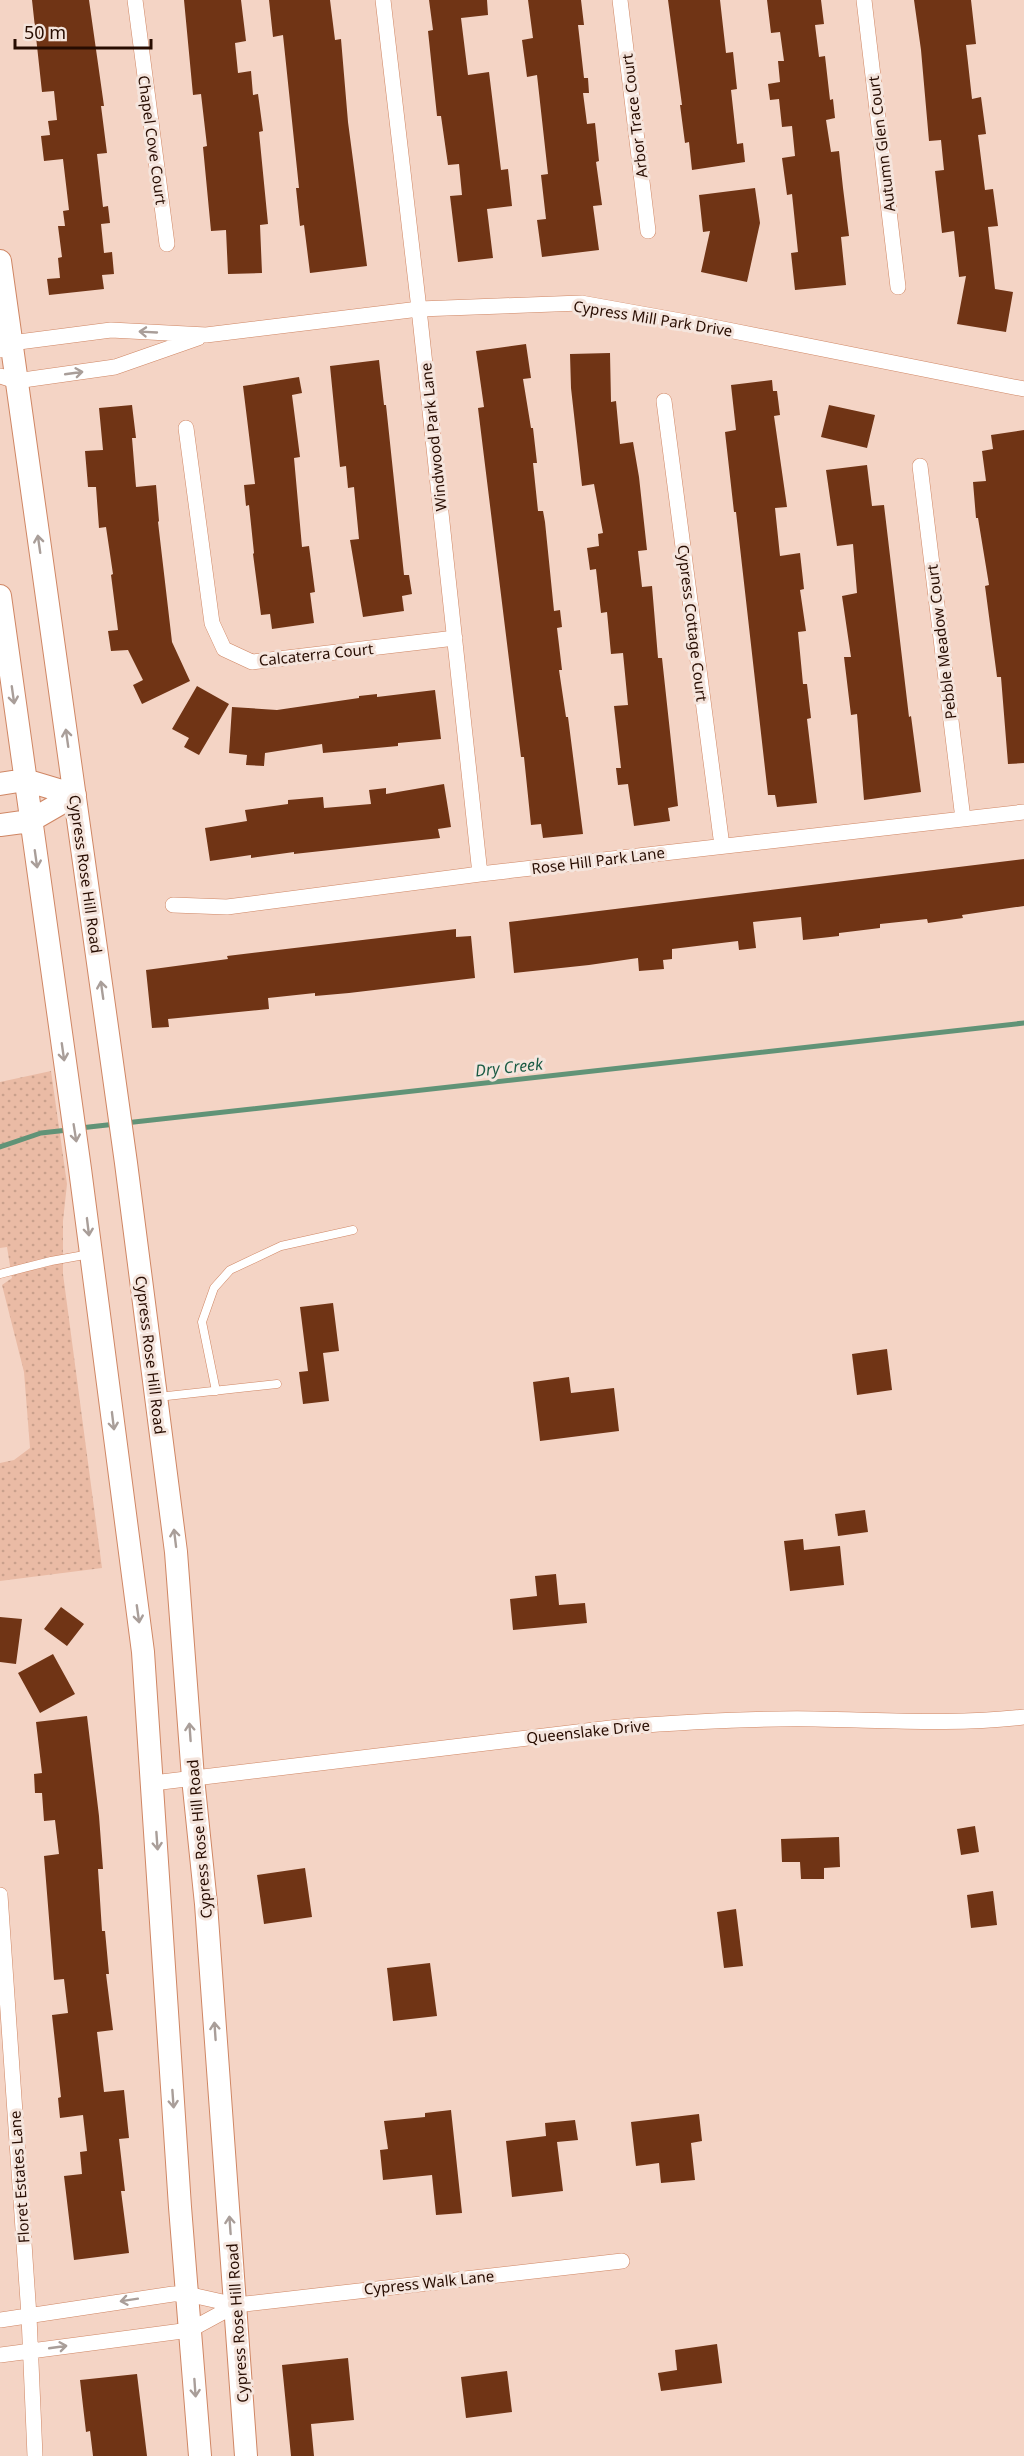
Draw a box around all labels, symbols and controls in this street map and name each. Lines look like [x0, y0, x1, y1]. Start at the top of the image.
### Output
scale bar [15, 12, 152, 50]
text: 50 m [24, 20, 66, 44]
street label: Arbor Trace Court [616, 52, 652, 179]
street label: Chapel Cove Court [134, 74, 172, 206]
street label: Autumn Glen Court [863, 74, 899, 213]
street label: Cypress Mill Park Drive [572, 296, 734, 340]
one-way arrow [138, 326, 158, 337]
street label: Windwood Park Lane [415, 362, 451, 512]
one-way arrow [64, 367, 83, 378]
one-way arrow [34, 535, 45, 555]
street label: Cypress Cottage Court [673, 543, 713, 703]
street label: Pebble Meadow Court [922, 563, 960, 721]
street label: Calcaterra Court [258, 638, 375, 670]
one-way arrow [8, 685, 19, 705]
one-way arrow [62, 728, 73, 748]
street label: Cypress Rose Hill Road [65, 794, 107, 954]
street label: Rose Hill Park Lane [530, 842, 666, 878]
one-way arrow [30, 849, 41, 868]
one-way arrow [97, 980, 108, 1000]
one-way arrow [58, 1042, 69, 1062]
water label: Dry Creek [474, 1052, 545, 1081]
one-way arrow [69, 1122, 80, 1142]
one-way arrow [82, 1217, 93, 1237]
street label: Cypress Rose Hill Road [131, 1275, 171, 1435]
one-way arrow [107, 1410, 118, 1430]
one-way arrow [169, 1528, 180, 1548]
one-way arrow [133, 1604, 144, 1624]
street label: Queenslake Drive [525, 1715, 651, 1747]
one-way arrow [184, 1723, 195, 1742]
street label: Cypress Rose Hill Road [182, 1759, 216, 1919]
one-way arrow [152, 1831, 163, 1851]
one-way arrow [210, 2021, 221, 2041]
one-way arrow [168, 2088, 179, 2108]
street label: Floret Estates Lane [4, 2110, 34, 2244]
one-way arrow [224, 2216, 235, 2236]
street label: Cypress Rose Hill Road [221, 2243, 253, 2403]
street label: Cypress Walk Lane [363, 2265, 495, 2299]
one-way arrow [120, 2295, 139, 2306]
one-way arrow [48, 2342, 67, 2353]
one-way arrow [190, 2378, 201, 2397]

